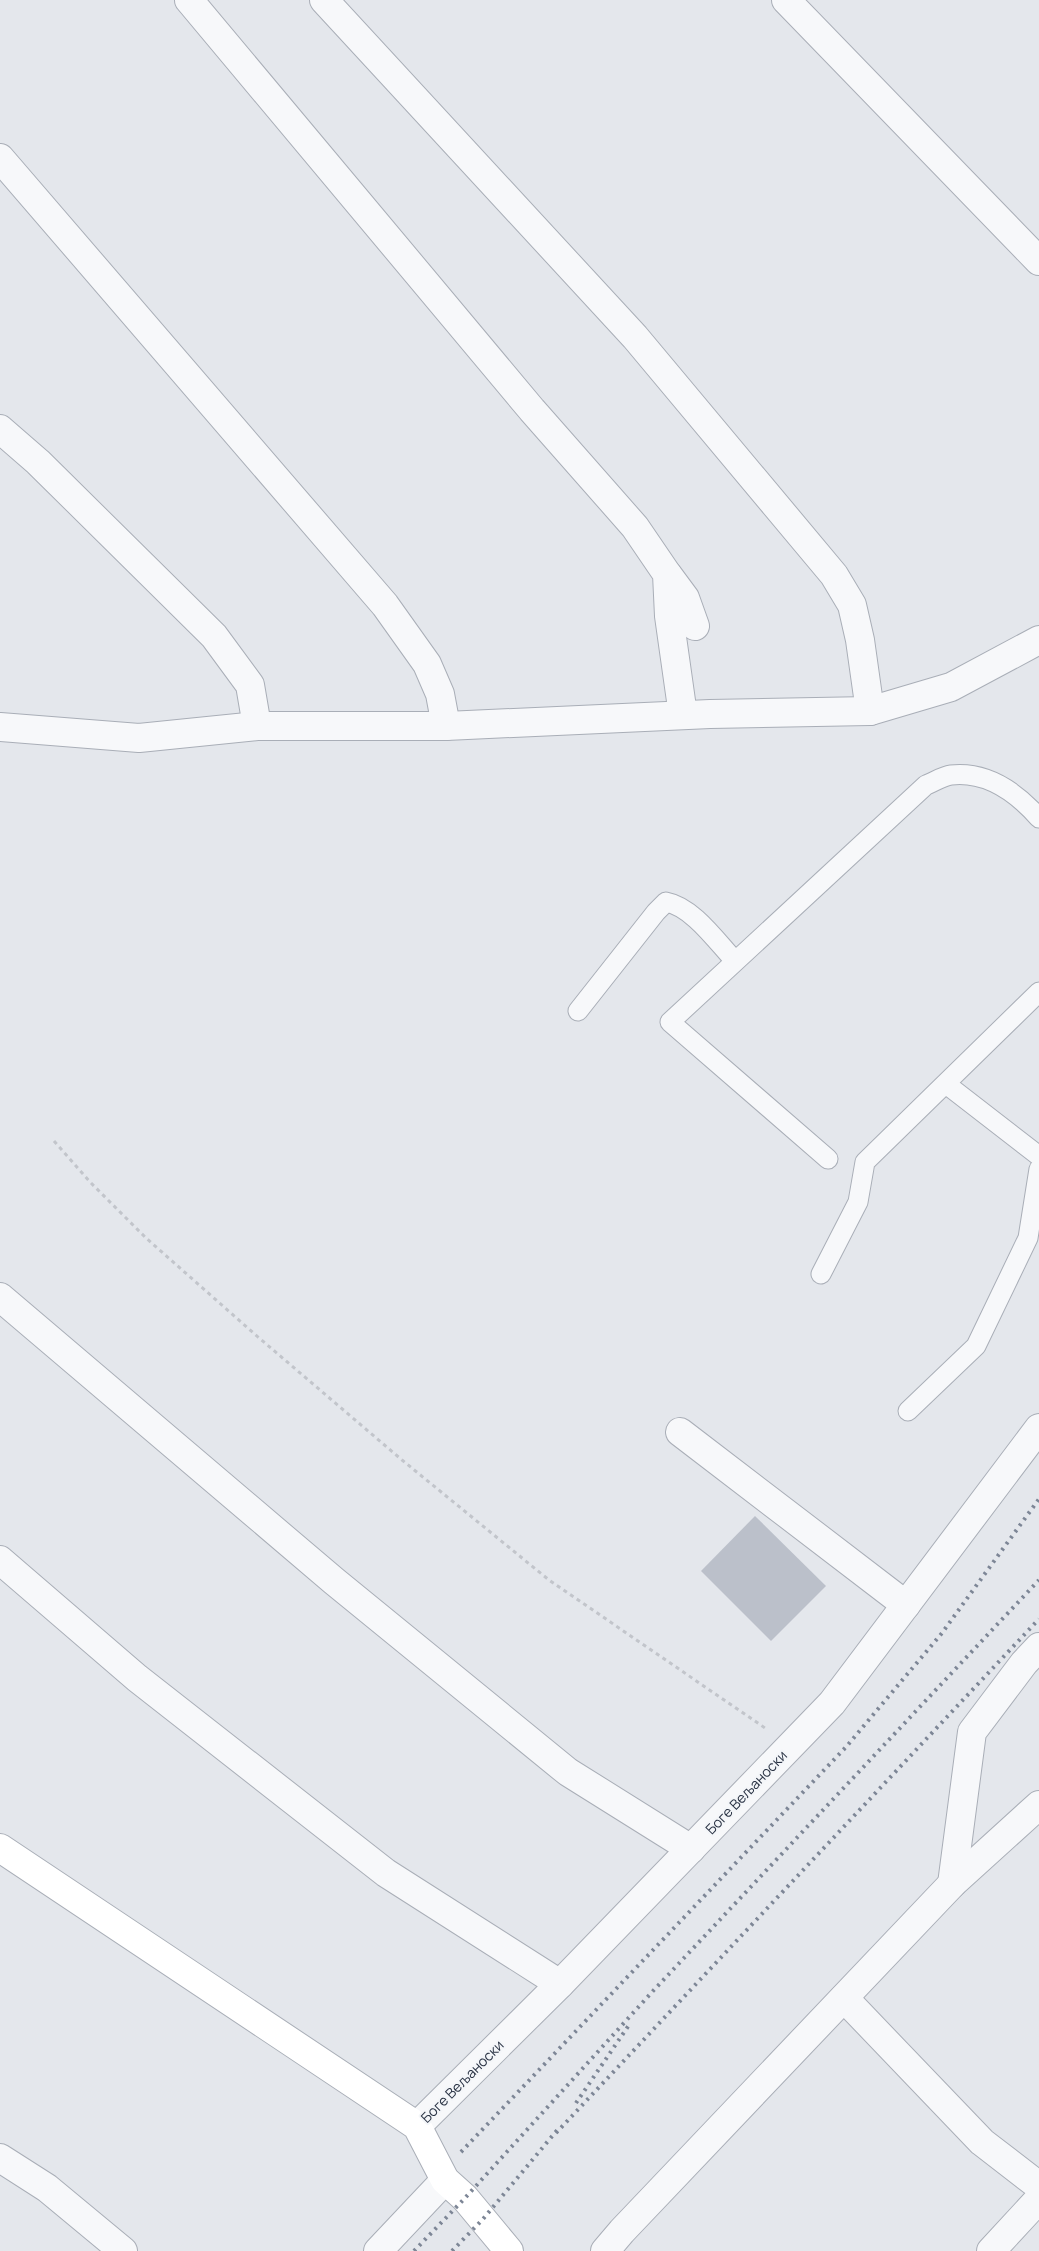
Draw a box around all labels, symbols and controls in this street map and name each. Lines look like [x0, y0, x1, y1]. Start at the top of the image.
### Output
street label: Боге Вељаноски [701, 1746, 791, 1838]
street label: Боге Вељаноски [416, 2035, 508, 2127]

